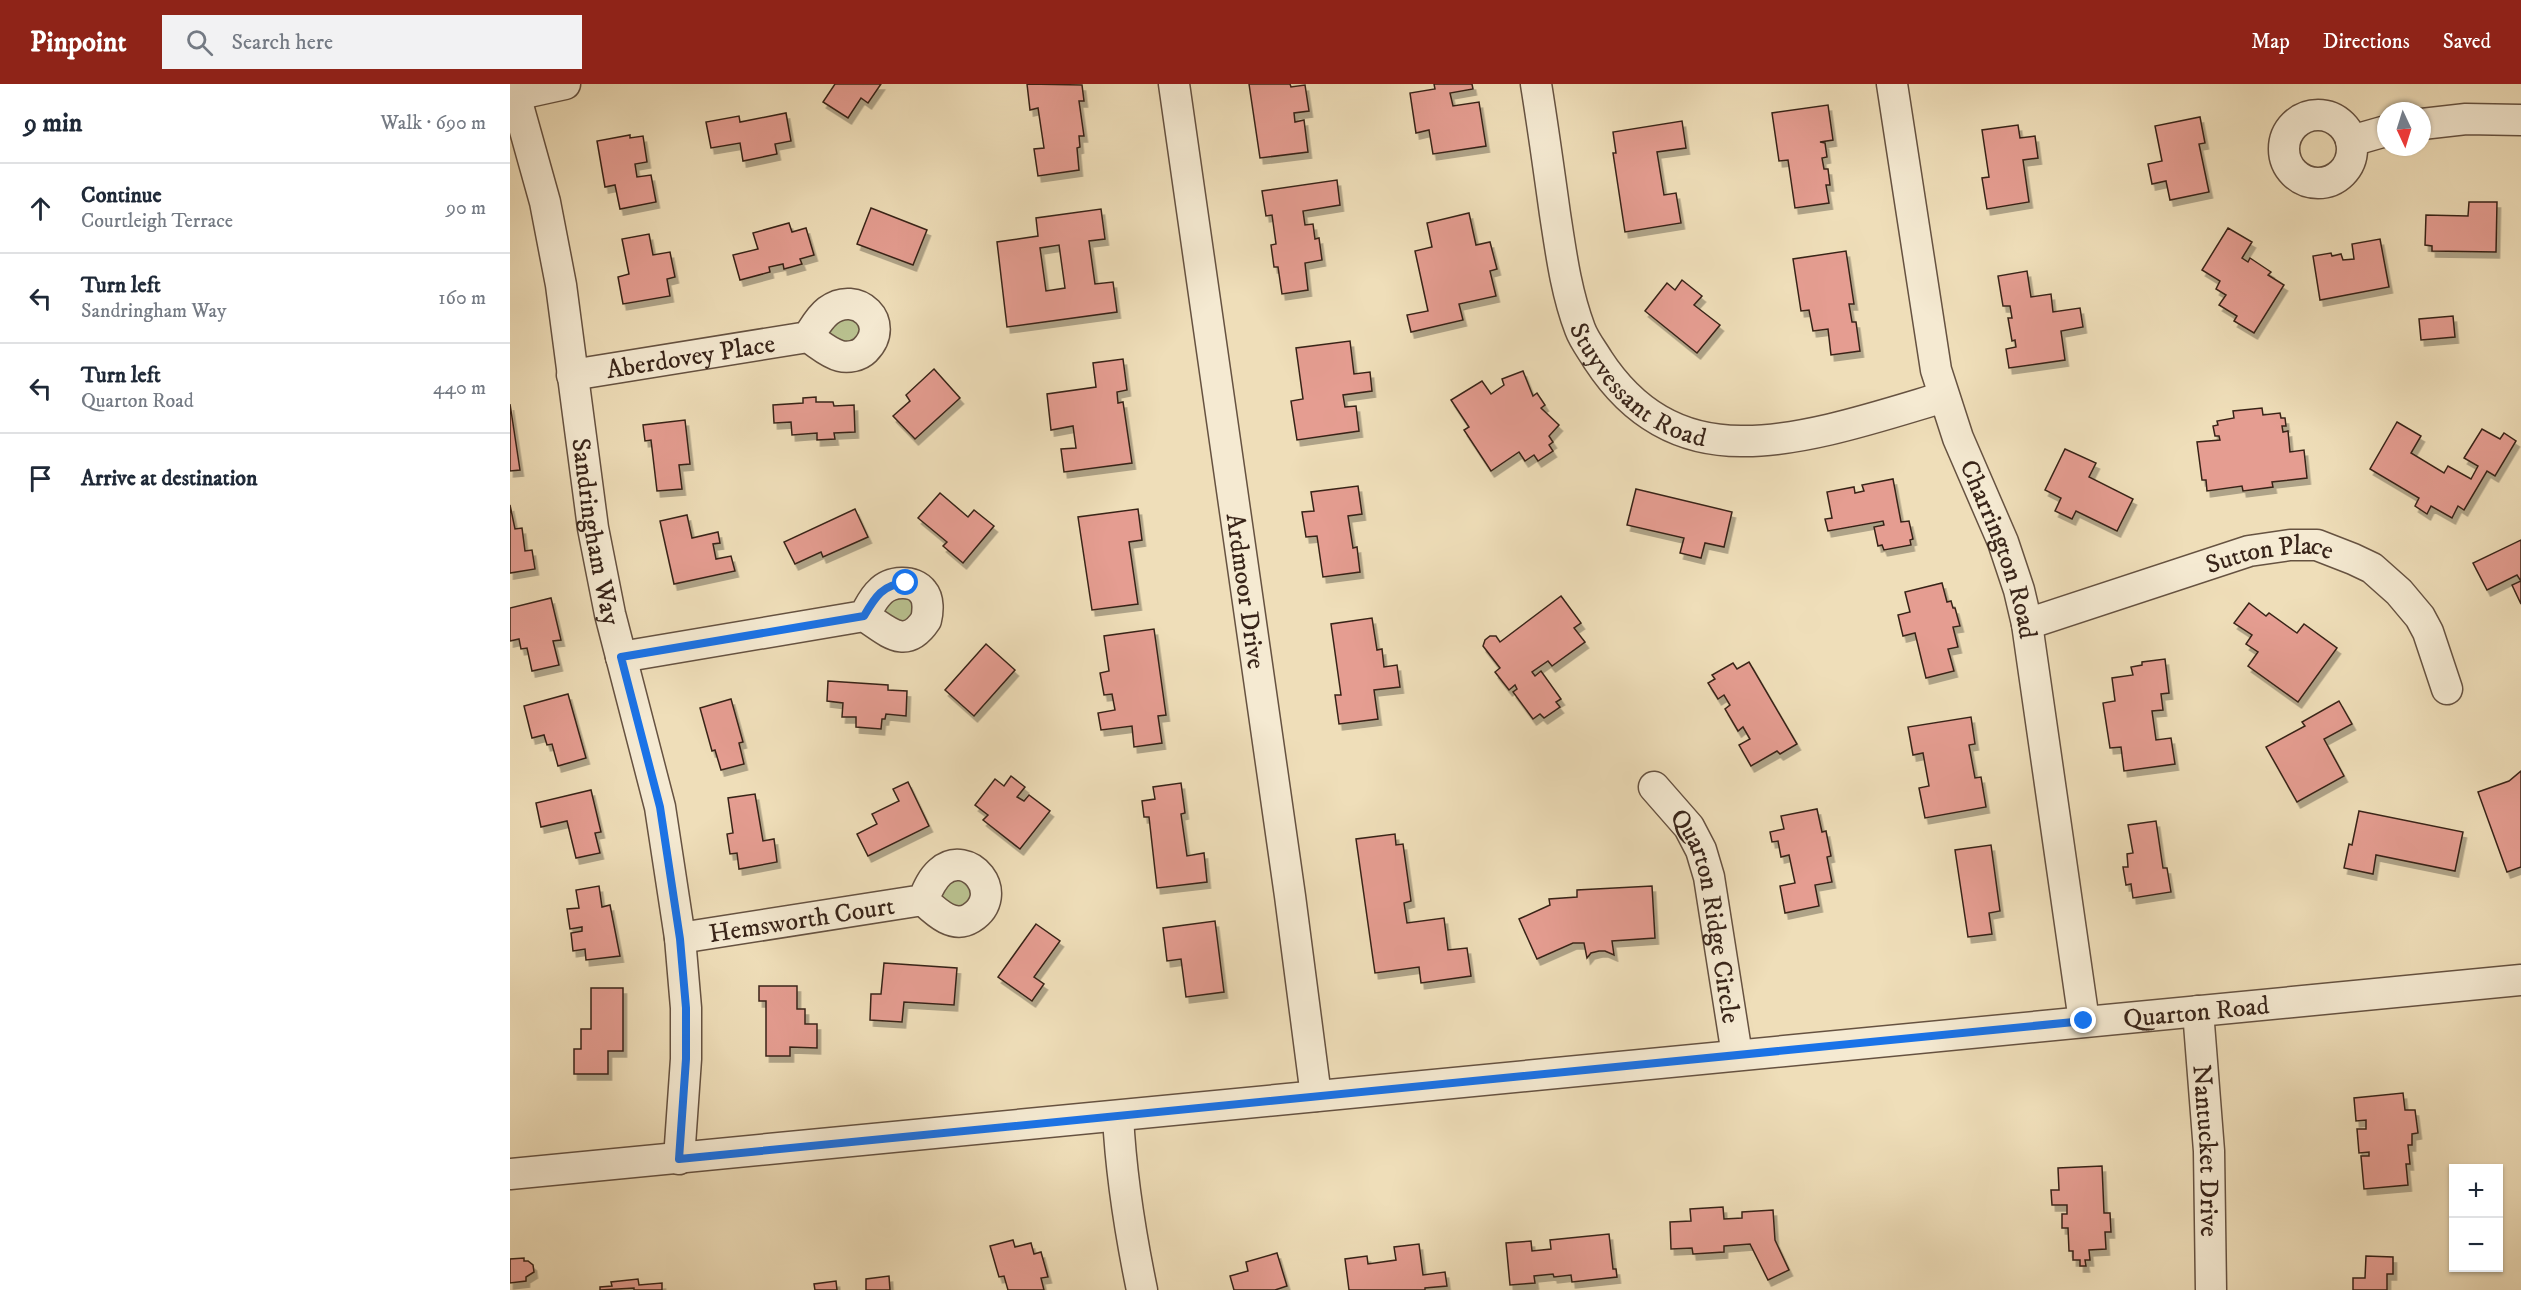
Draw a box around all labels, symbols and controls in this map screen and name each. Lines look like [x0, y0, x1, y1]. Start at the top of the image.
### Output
search box [162, 15, 582, 69]
text: Pinpoint [30, 25, 126, 60]
icon: search [183, 26, 216, 59]
text: Search here [231, 29, 333, 56]
text: Map [2251, 29, 2290, 55]
text: Directions [2323, 29, 2410, 55]
text: Saved [2443, 29, 2491, 55]
north arrow [2377, 102, 2431, 156]
text: 9 min [24, 107, 82, 140]
text: Walk · 690 m [381, 111, 486, 136]
text: Continue [81, 182, 162, 209]
icon: ahead [24, 192, 57, 225]
text: 90 m [446, 196, 486, 221]
text: Courtleigh Terrace [81, 209, 233, 234]
text: Turn left [81, 272, 161, 299]
icon: left [24, 282, 57, 315]
text: 160 m [438, 286, 486, 311]
text: Sandringham Way [81, 299, 226, 324]
street label: Stuyvessant Road [1561, 318, 1710, 455]
street label: Aberdovey Place [604, 328, 778, 387]
text: Turn left [81, 362, 161, 389]
icon: left [24, 372, 57, 405]
text: 440 m [433, 376, 486, 401]
text: Quarton Road [81, 389, 194, 414]
street label: Sandringham Way [563, 436, 627, 630]
street label: Charrington Road [1951, 455, 2044, 641]
icon: arrive [24, 462, 57, 495]
text: Arrive at destination [81, 465, 258, 492]
street label: Ardmoor Drive [1217, 511, 1272, 671]
street label: Sutton Place [2202, 529, 2338, 582]
route start [892, 569, 918, 595]
street label: Quarton Ridge Circle [1662, 802, 1747, 1026]
street label: Hemsworth Court [707, 890, 897, 951]
street label: Quarton Road [2122, 989, 2271, 1036]
route end [2070, 1007, 2096, 1033]
street label: Nantucket Drive [2184, 1063, 2225, 1237]
map controls [2449, 1164, 2503, 1272]
button: + [2449, 1164, 2503, 1218]
button: − [2449, 1218, 2503, 1272]

